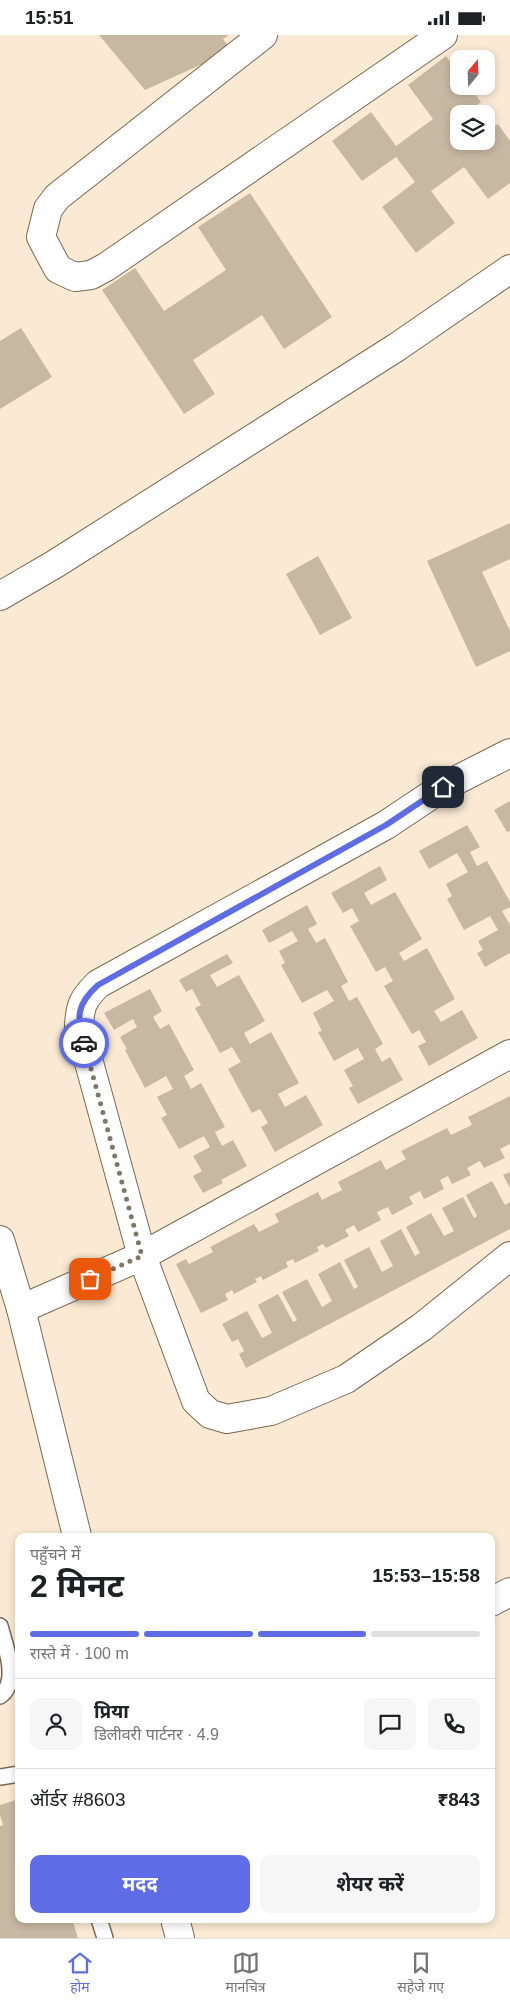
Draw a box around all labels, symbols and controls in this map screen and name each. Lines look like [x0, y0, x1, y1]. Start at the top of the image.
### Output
text: 15:51 [25, 7, 74, 28]
north arrow [450, 50, 495, 95]
map controls [450, 50, 495, 150]
button: layers [450, 105, 495, 150]
pin [422, 766, 464, 808]
icon: home [429, 773, 457, 801]
courier [59, 1018, 109, 1068]
icon: car [70, 1029, 98, 1057]
pin [69, 1258, 111, 1300]
icon: bag [76, 1265, 104, 1293]
text: पहुँचने में [30, 1546, 81, 1563]
text: 15:53–15:58 [372, 1565, 480, 1586]
text: 2 मिनट [30, 1568, 124, 1604]
text: रास्ते में · 100 m [30, 1645, 129, 1662]
button: person [30, 1698, 82, 1750]
button: chat [364, 1698, 416, 1750]
button: phone [428, 1698, 480, 1750]
text: प्रिया [94, 1701, 129, 1722]
text: डिलीवरी पार्टनर · 4.9 [94, 1726, 219, 1743]
text: ऑर्डर #8603 [30, 1789, 126, 1810]
text: ₹843 [437, 1789, 480, 1810]
button: मदद [30, 1855, 250, 1913]
button: शेयर करें [260, 1855, 480, 1913]
tab: होम [66, 1949, 94, 1998]
tab: मानचित्र [226, 1949, 266, 1998]
tab: सहेजे गए [397, 1949, 444, 1998]

